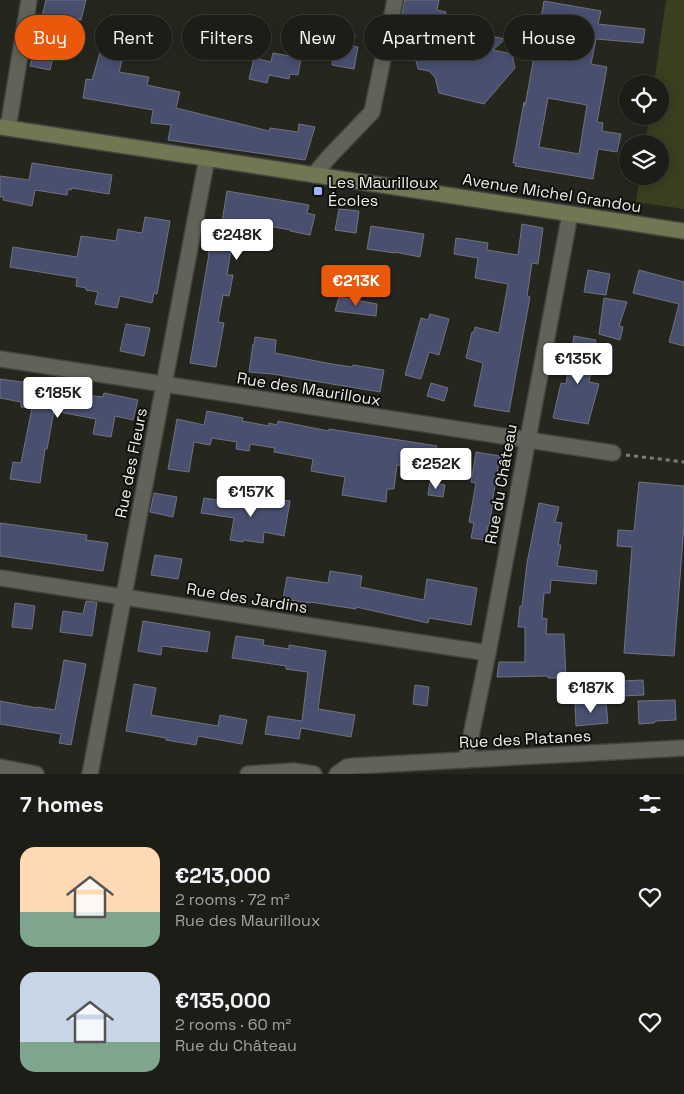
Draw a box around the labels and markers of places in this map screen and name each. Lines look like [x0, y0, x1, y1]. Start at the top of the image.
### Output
place label: Les Maurilloux Écoles [328, 172, 438, 211]
marker: Les Maurilloux Écoles [312, 185, 324, 197]
pin: €248K [202, 218, 272, 261]
pin: €213K [321, 264, 391, 307]
pin: €135K [543, 342, 613, 385]
pin: €185K [23, 376, 93, 419]
pin: €252K [401, 448, 471, 490]
pin: €157K [216, 476, 286, 518]
pin: €187K [556, 672, 626, 714]

